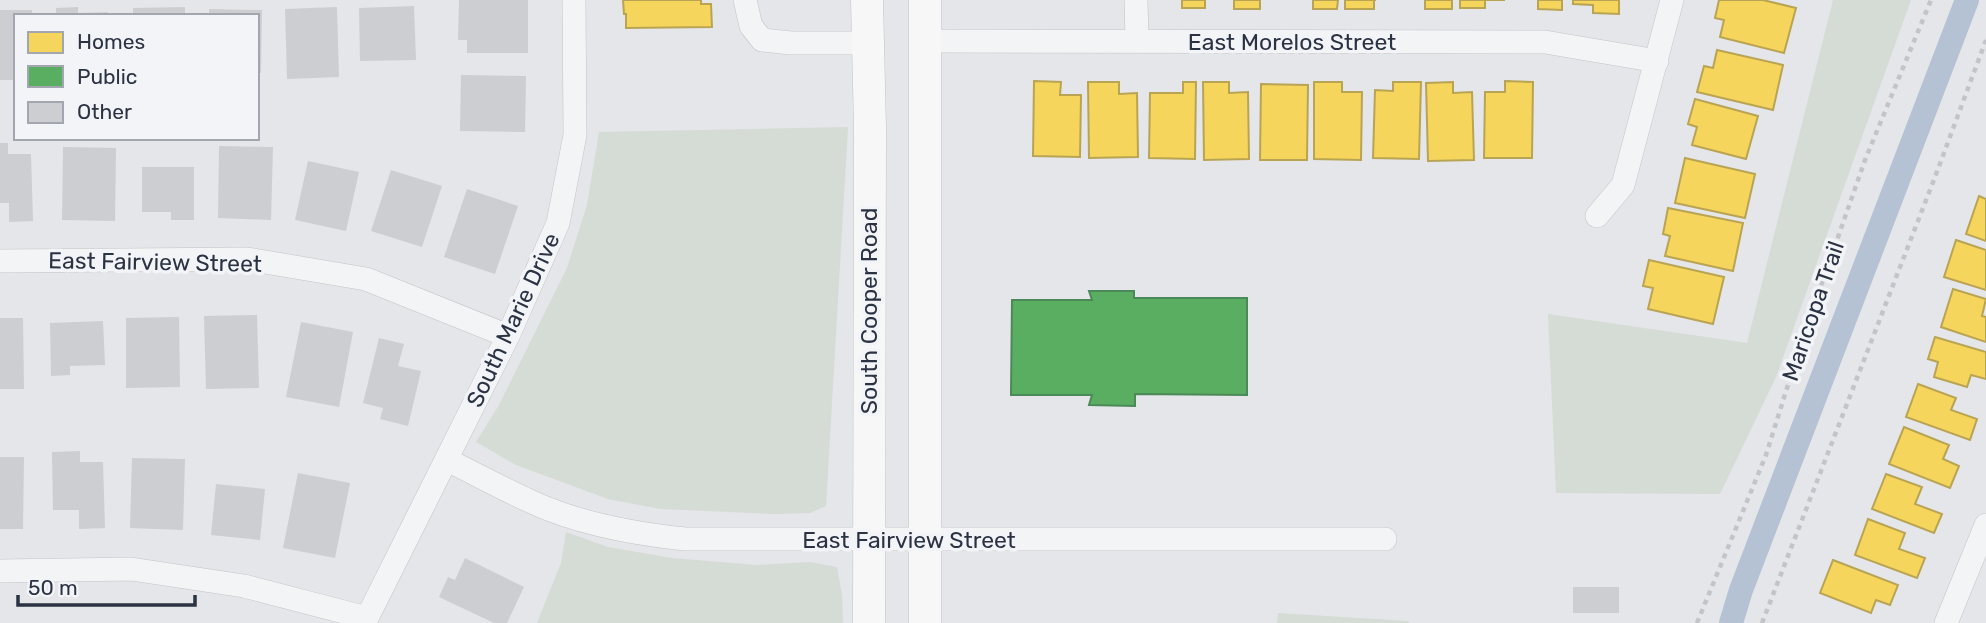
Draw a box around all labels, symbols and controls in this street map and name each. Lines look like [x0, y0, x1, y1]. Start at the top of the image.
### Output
legend [14, 14, 259, 140]
street label: East Morelos Street [1188, 28, 1396, 56]
text: Homes [77, 29, 145, 54]
text: Public [77, 64, 137, 89]
text: Other [77, 99, 132, 124]
street label: South Cooper Road [855, 208, 883, 414]
street label: South Marie Drive [460, 228, 566, 412]
street label: Maricopa Trail [1776, 237, 1850, 385]
street label: East Fairview Street [48, 246, 262, 278]
street label: East Fairview Street [802, 526, 1016, 554]
scale bar [18, 564, 194, 608]
text: 50 m [28, 575, 78, 600]

